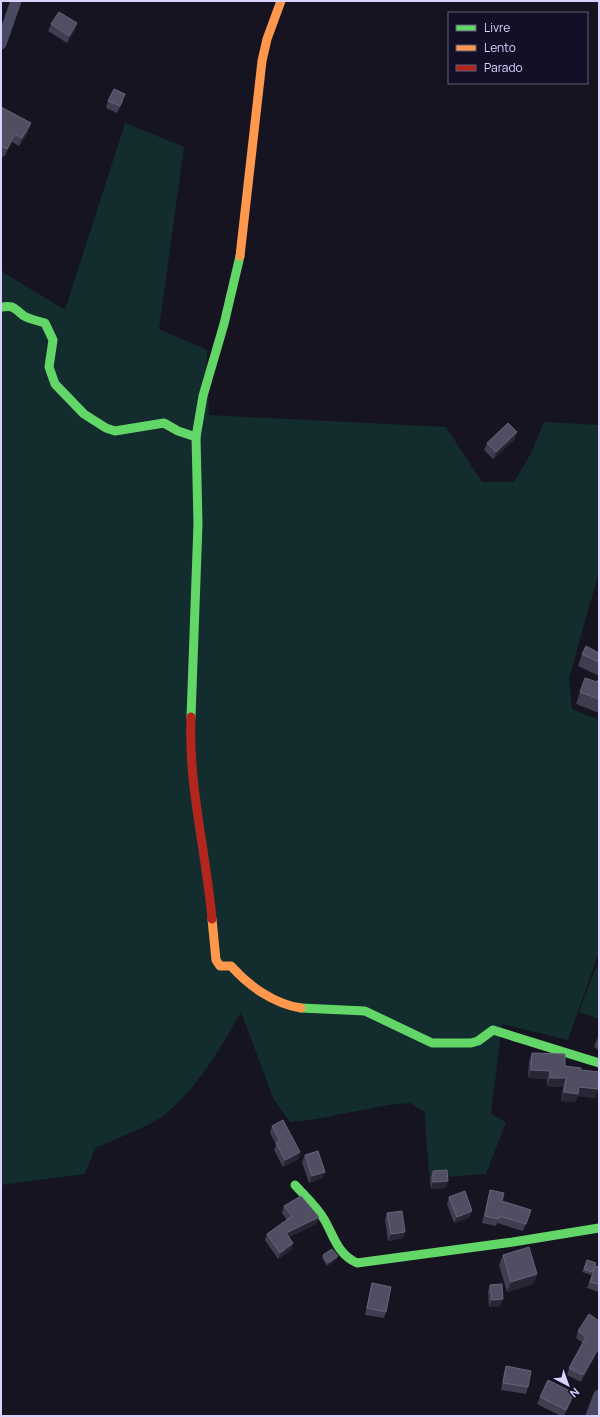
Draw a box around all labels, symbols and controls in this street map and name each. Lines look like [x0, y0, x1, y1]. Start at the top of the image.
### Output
legend [448, 12, 588, 84]
text: Livre [484, 19, 510, 36]
text: Lento [484, 39, 516, 56]
text: Parado [484, 59, 523, 76]
north arrow [548, 1365, 588, 1405]
text: N [567, 1385, 583, 1401]

